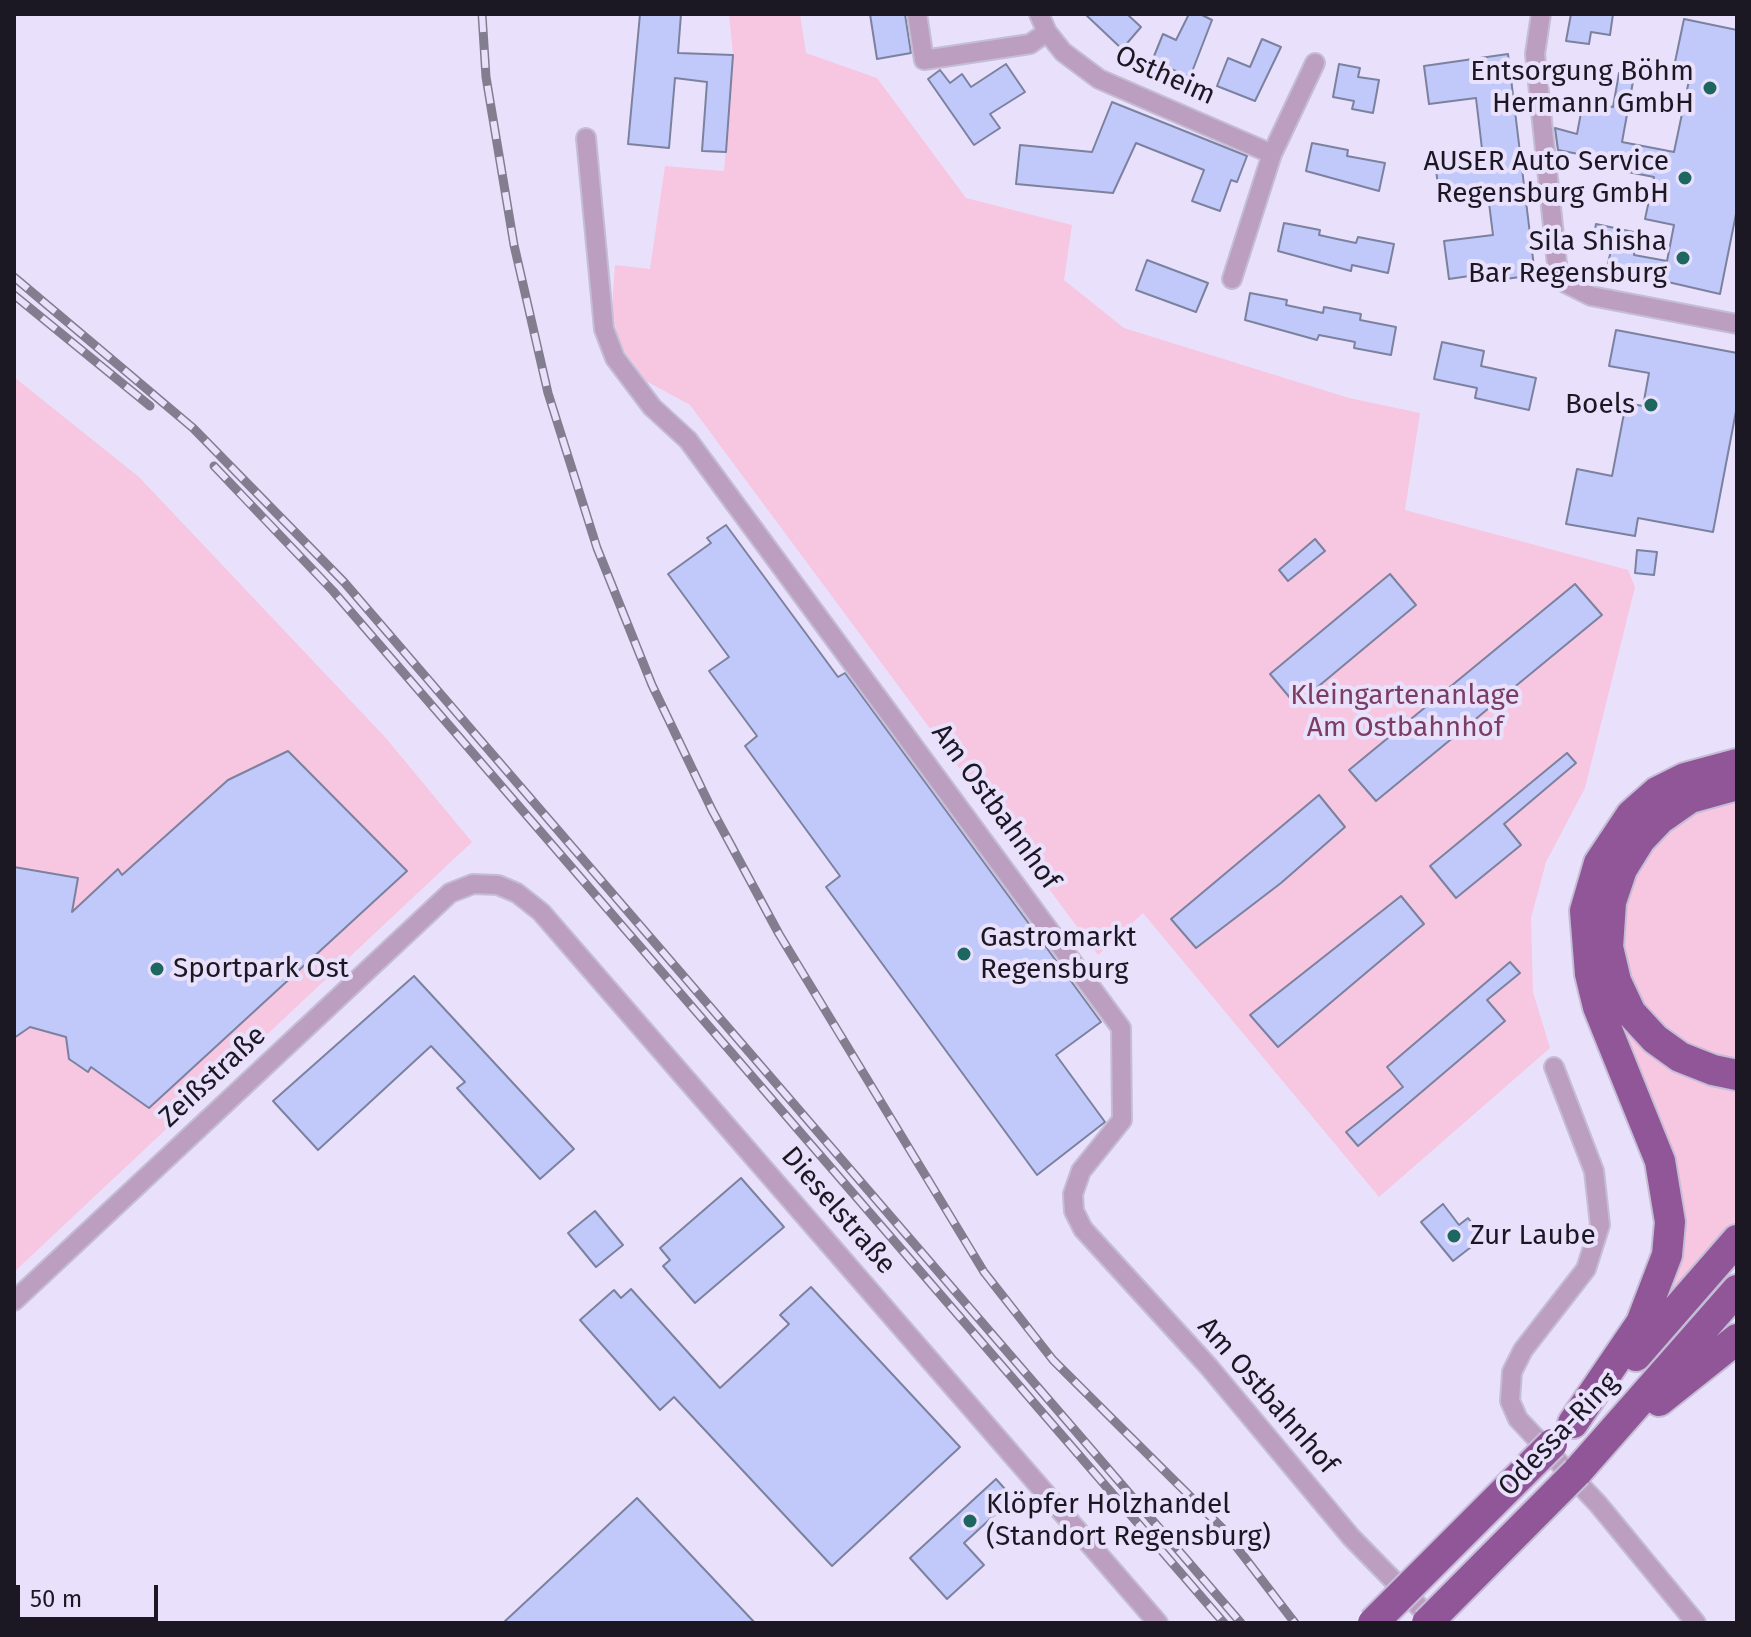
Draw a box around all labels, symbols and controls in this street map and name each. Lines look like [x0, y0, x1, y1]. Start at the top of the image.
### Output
street label: Ostheim [1110, 39, 1220, 113]
place label: Entsorgung Böhm Hermann GmbH [1470, 55, 1694, 121]
marker: Entsorgung Böhm Hermann GmbH [1701, 79, 1719, 97]
place label: AUSER Auto Service Regensburg GmbH [1423, 145, 1669, 211]
marker: AUSER Auto Service Regensburg GmbH [1676, 169, 1694, 187]
place label: Sila Shisha Bar Regensburg [1468, 225, 1667, 291]
marker: Sila Shisha Bar Regensburg [1674, 249, 1692, 267]
place label: Boels [1565, 388, 1635, 422]
marker: Boels [1642, 396, 1660, 414]
park label: Kleingartenanlage Am Ostbahnhof [1290, 679, 1520, 745]
street label: Am Ostbahnhof [924, 718, 1066, 896]
place label: Gastromarkt Regensburg [980, 921, 1137, 987]
marker: Gastromarkt Regensburg [955, 945, 973, 963]
place label: Sportpark Ost [173, 952, 349, 986]
marker: Sportpark Ost [148, 960, 166, 978]
street label: Zeißstraße [153, 1019, 273, 1135]
street label: Dieselstraße [774, 1140, 902, 1282]
place label: Zur Laube [1470, 1219, 1596, 1253]
marker: Zur Laube [1445, 1227, 1463, 1245]
street label: Am Ostbahnhof [1190, 1311, 1344, 1481]
street label: Odessa-Ring [1492, 1366, 1626, 1504]
place label: Klöpfer Holzhandel (Standort Regensburg) [986, 1488, 1271, 1554]
marker: Klöpfer Holzhandel (Standort Regensburg) [961, 1512, 979, 1530]
scale bar [20, 1569, 162, 1619]
text: 50 m [30, 1585, 82, 1613]

